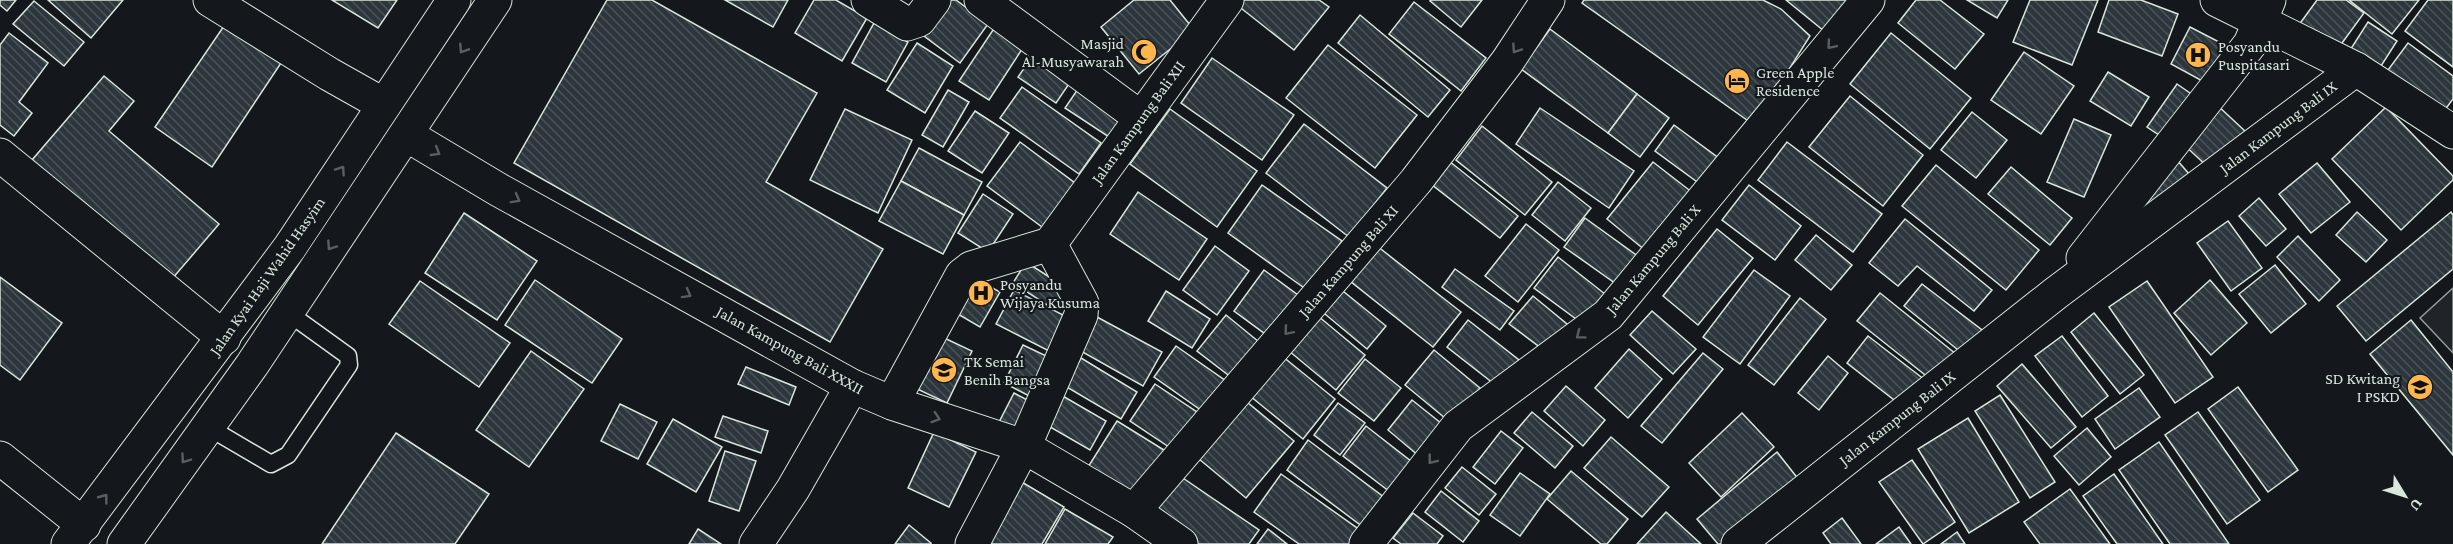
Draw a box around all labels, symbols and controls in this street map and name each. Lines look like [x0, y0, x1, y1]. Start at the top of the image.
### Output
place label: Masjid Al-Musyawarah [1022, 35, 1125, 71]
mosque icon: Masjid Al-Musyawarah [1129, 37, 1159, 67]
one-way arrow [1827, 38, 1838, 49]
place label: Posyandu Puspitasari [2218, 38, 2290, 74]
hospital icon: Posyandu Puspitasari [2183, 40, 2213, 70]
one-way arrow [1512, 42, 1523, 53]
one-way arrow [458, 43, 470, 53]
street label: Jalan Kampung Bali XII [1087, 57, 1189, 189]
place label: Green Apple Residence [1756, 64, 1834, 99]
hotel icon: Green Apple Residence [1722, 66, 1752, 96]
street label: Jalan Kampung Bali IX [2214, 77, 2341, 179]
one-way arrow [430, 145, 440, 157]
one-way arrow [334, 165, 345, 176]
one-way arrow [510, 192, 520, 203]
street label: Jalan Kyai Haji Wahid Hasyim [205, 194, 329, 360]
street label: Jalan Kampung Bali X [1601, 200, 1705, 319]
street label: Jalan Kampung Bali XI [1294, 202, 1402, 322]
one-way arrow [327, 240, 338, 251]
place label: Posyandu Wijaya Kusuma [1000, 276, 1101, 312]
hospital icon: Posyandu Wijaya Kusuma [966, 278, 996, 308]
one-way arrow [681, 287, 691, 298]
street label: Jalan Kampung Bali XXXII [711, 302, 867, 398]
one-way arrow [1284, 324, 1295, 335]
one-way arrow [1576, 328, 1587, 339]
place label: TK Semai Benih Bangsa [964, 353, 1051, 389]
school or university icon: TK Semai Benih Bangsa [929, 355, 959, 385]
street label: Jalan Kampung Bali IX [1834, 367, 1960, 471]
place label: SD Kwitang I PSKD [2325, 370, 2400, 405]
school or university icon: SD Kwitang I PSKD [2405, 372, 2435, 402]
one-way arrow [930, 411, 941, 423]
one-way arrow [181, 452, 192, 463]
one-way arrow [1428, 453, 1439, 464]
north arrow [2375, 466, 2435, 526]
one-way arrow [97, 493, 108, 504]
text: U [2406, 495, 2426, 515]

